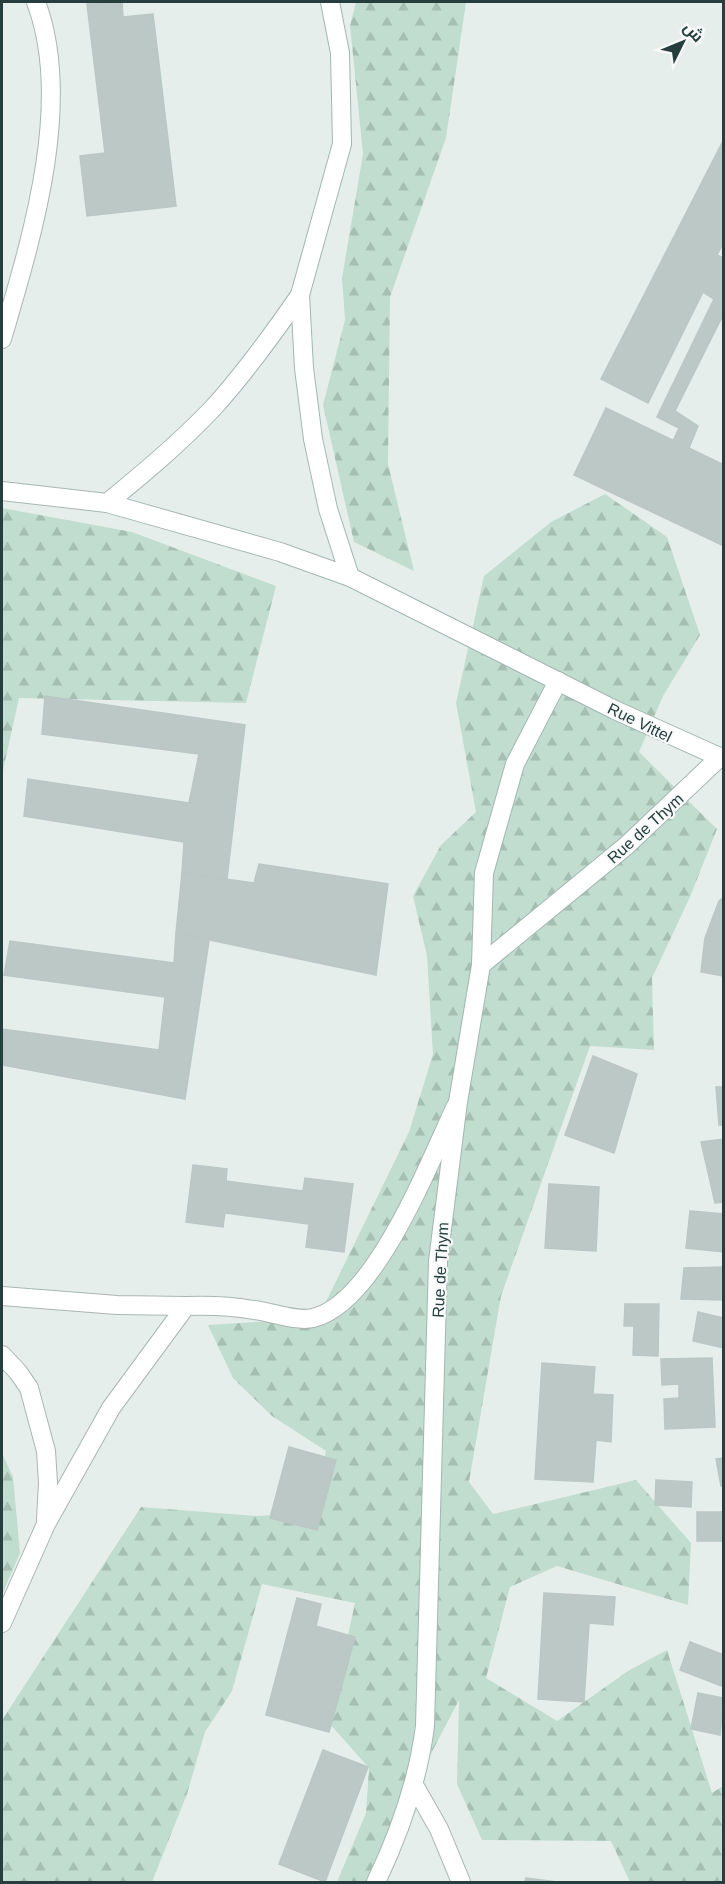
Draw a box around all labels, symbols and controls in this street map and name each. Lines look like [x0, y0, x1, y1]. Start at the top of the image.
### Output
north arrow [653, 12, 713, 72]
text: ش [680, 19, 707, 46]
street label: Rue Vittel [605, 700, 675, 745]
street label: Rue de Thym [604, 790, 687, 867]
street label: Rue de Thym [430, 1222, 451, 1318]

